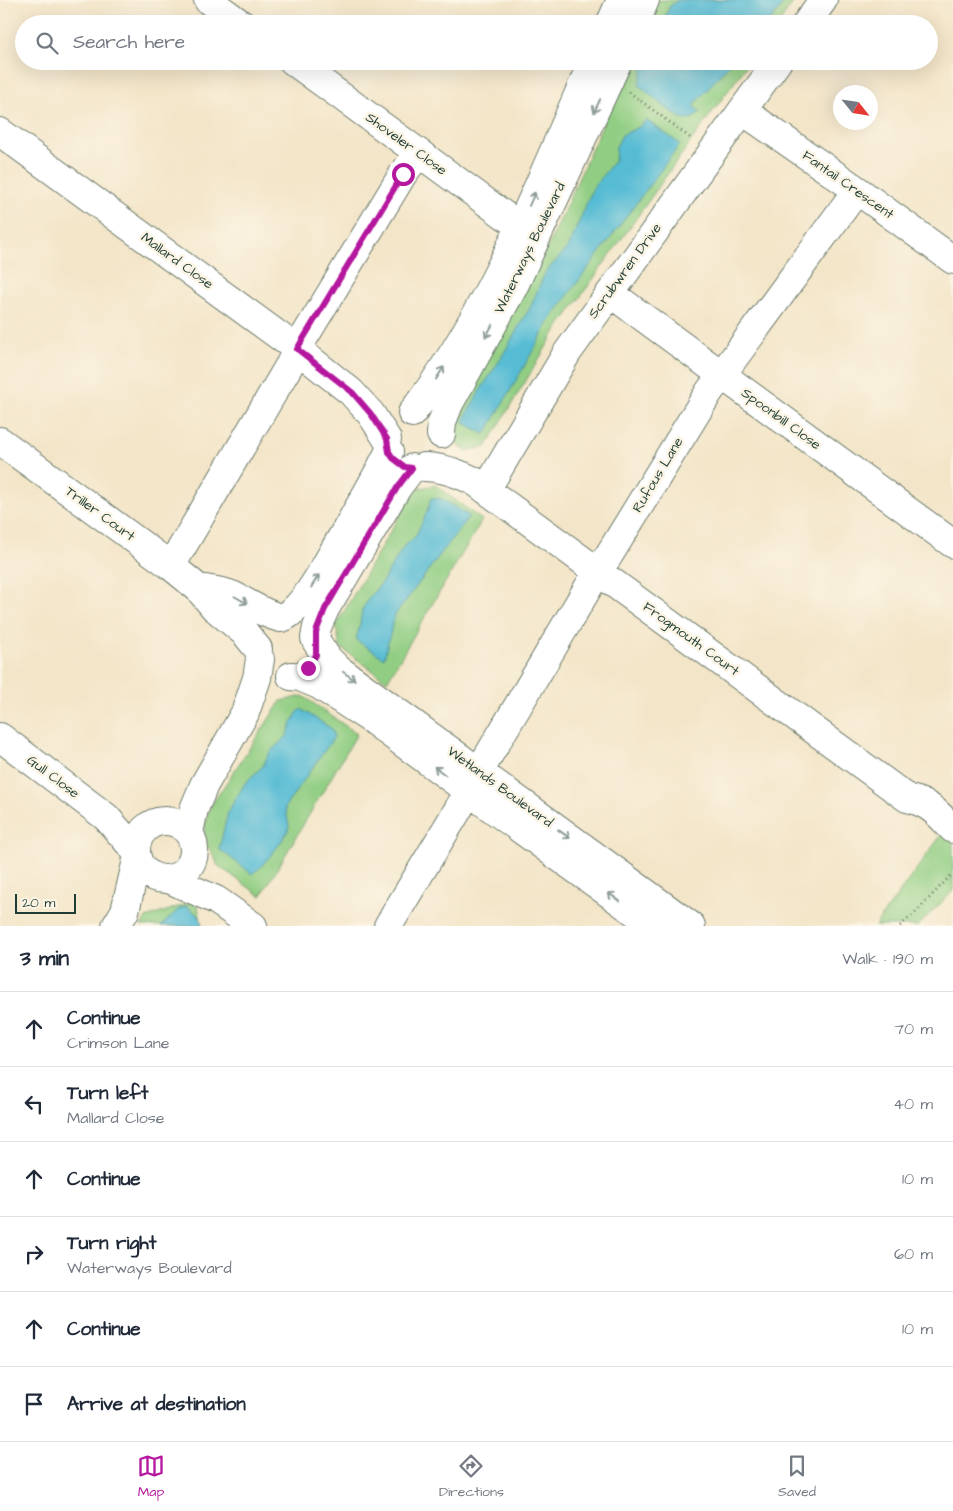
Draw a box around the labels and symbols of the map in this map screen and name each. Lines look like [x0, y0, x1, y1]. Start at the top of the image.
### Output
north arrow [833, 85, 878, 130]
one-way arrow [592, 98, 602, 113]
street label: Shoveler Close [361, 108, 451, 181]
street label: Fantail Crescent [798, 146, 898, 224]
route start [392, 163, 415, 186]
street label: Waterways Boulevard [489, 179, 571, 317]
one-way arrow [527, 192, 537, 207]
street label: Scrubwren Drive [584, 219, 667, 323]
street label: Mallard Close [137, 228, 218, 294]
one-way arrow [484, 323, 493, 338]
one-way arrow [436, 367, 446, 381]
street label: Spoonbill Close [737, 383, 825, 455]
street label: Rufous Lane [628, 433, 689, 516]
street label: Triller Court [61, 482, 139, 546]
one-way arrow [311, 575, 321, 589]
one-way arrow [233, 595, 248, 605]
street label: Frogmouth Court [639, 597, 744, 681]
route end [297, 657, 320, 680]
one-way arrow [341, 671, 355, 681]
street label: Wetlands Boulevard [443, 742, 557, 832]
street label: Gull Close [22, 751, 84, 804]
one-way arrow [433, 766, 447, 776]
one-way arrow [557, 829, 570, 840]
scale bar [15, 891, 76, 914]
one-way arrow [608, 892, 621, 903]

